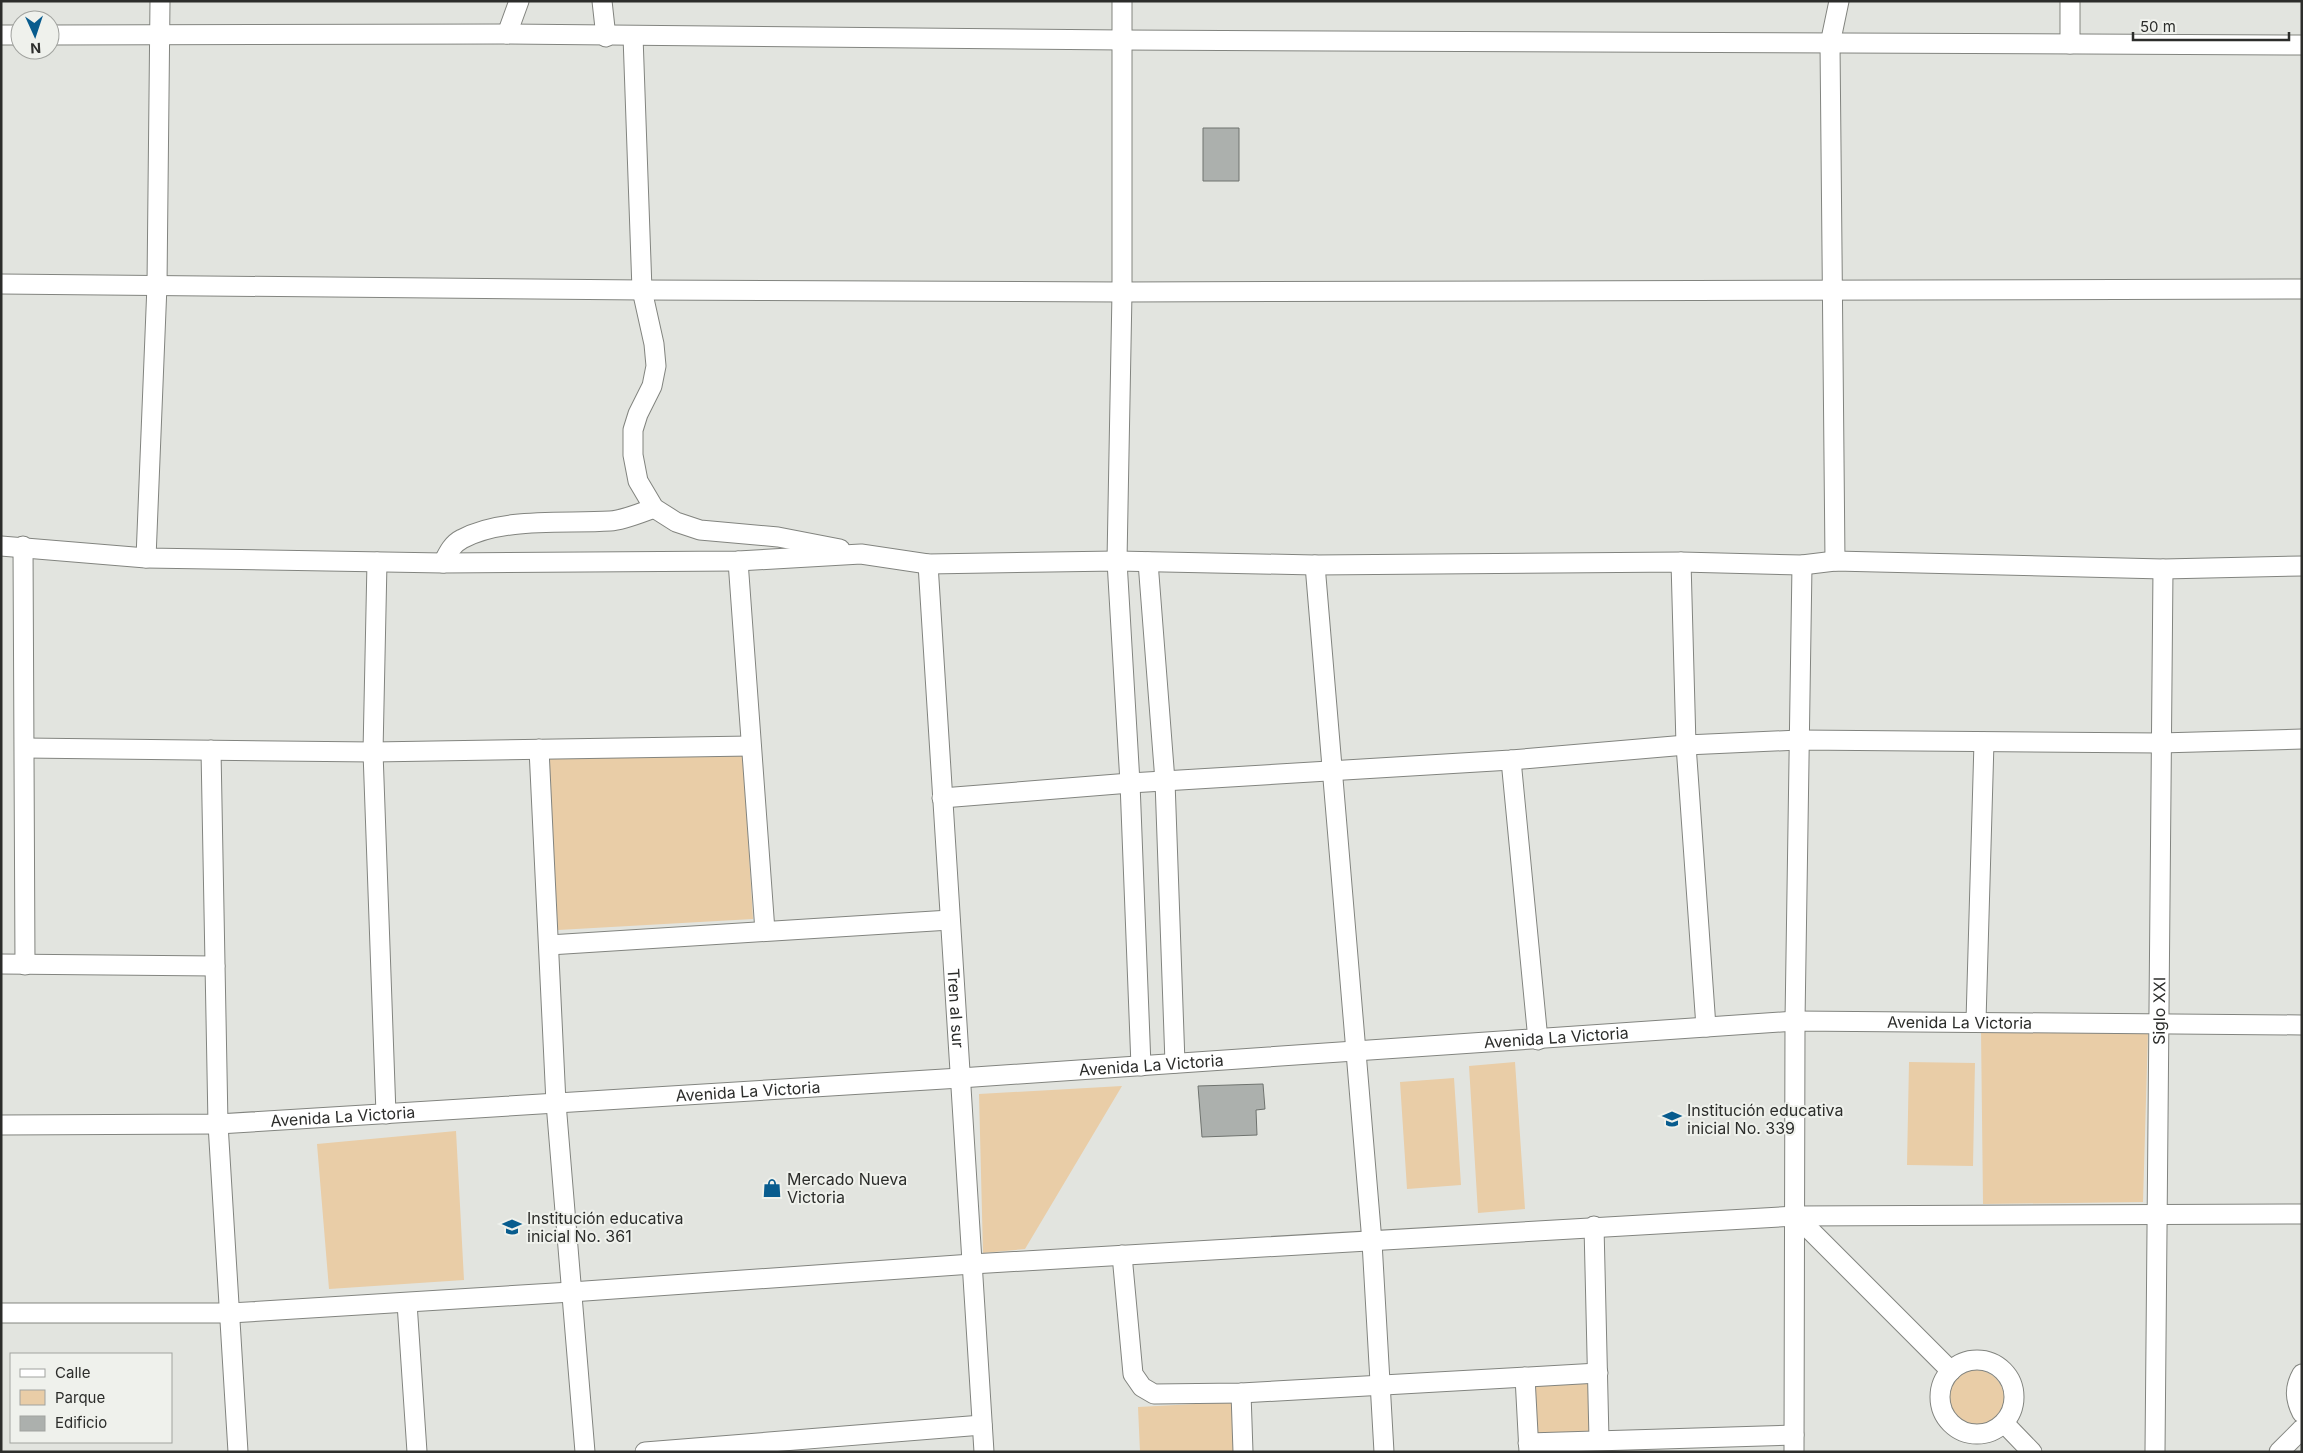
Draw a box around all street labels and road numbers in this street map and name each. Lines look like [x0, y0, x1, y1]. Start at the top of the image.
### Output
street label: Tren al sur [944, 968, 968, 1049]
street label: Siglo XXI [2149, 977, 2169, 1045]
street label: Avenida La Victoria [1887, 1012, 2032, 1033]
street label: Avenida La Victoria [1483, 1022, 1629, 1052]
street label: Avenida La Victoria [1078, 1050, 1224, 1080]
street label: Avenida La Victoria [675, 1077, 821, 1106]
street label: Avenida La Victoria [270, 1102, 416, 1131]

